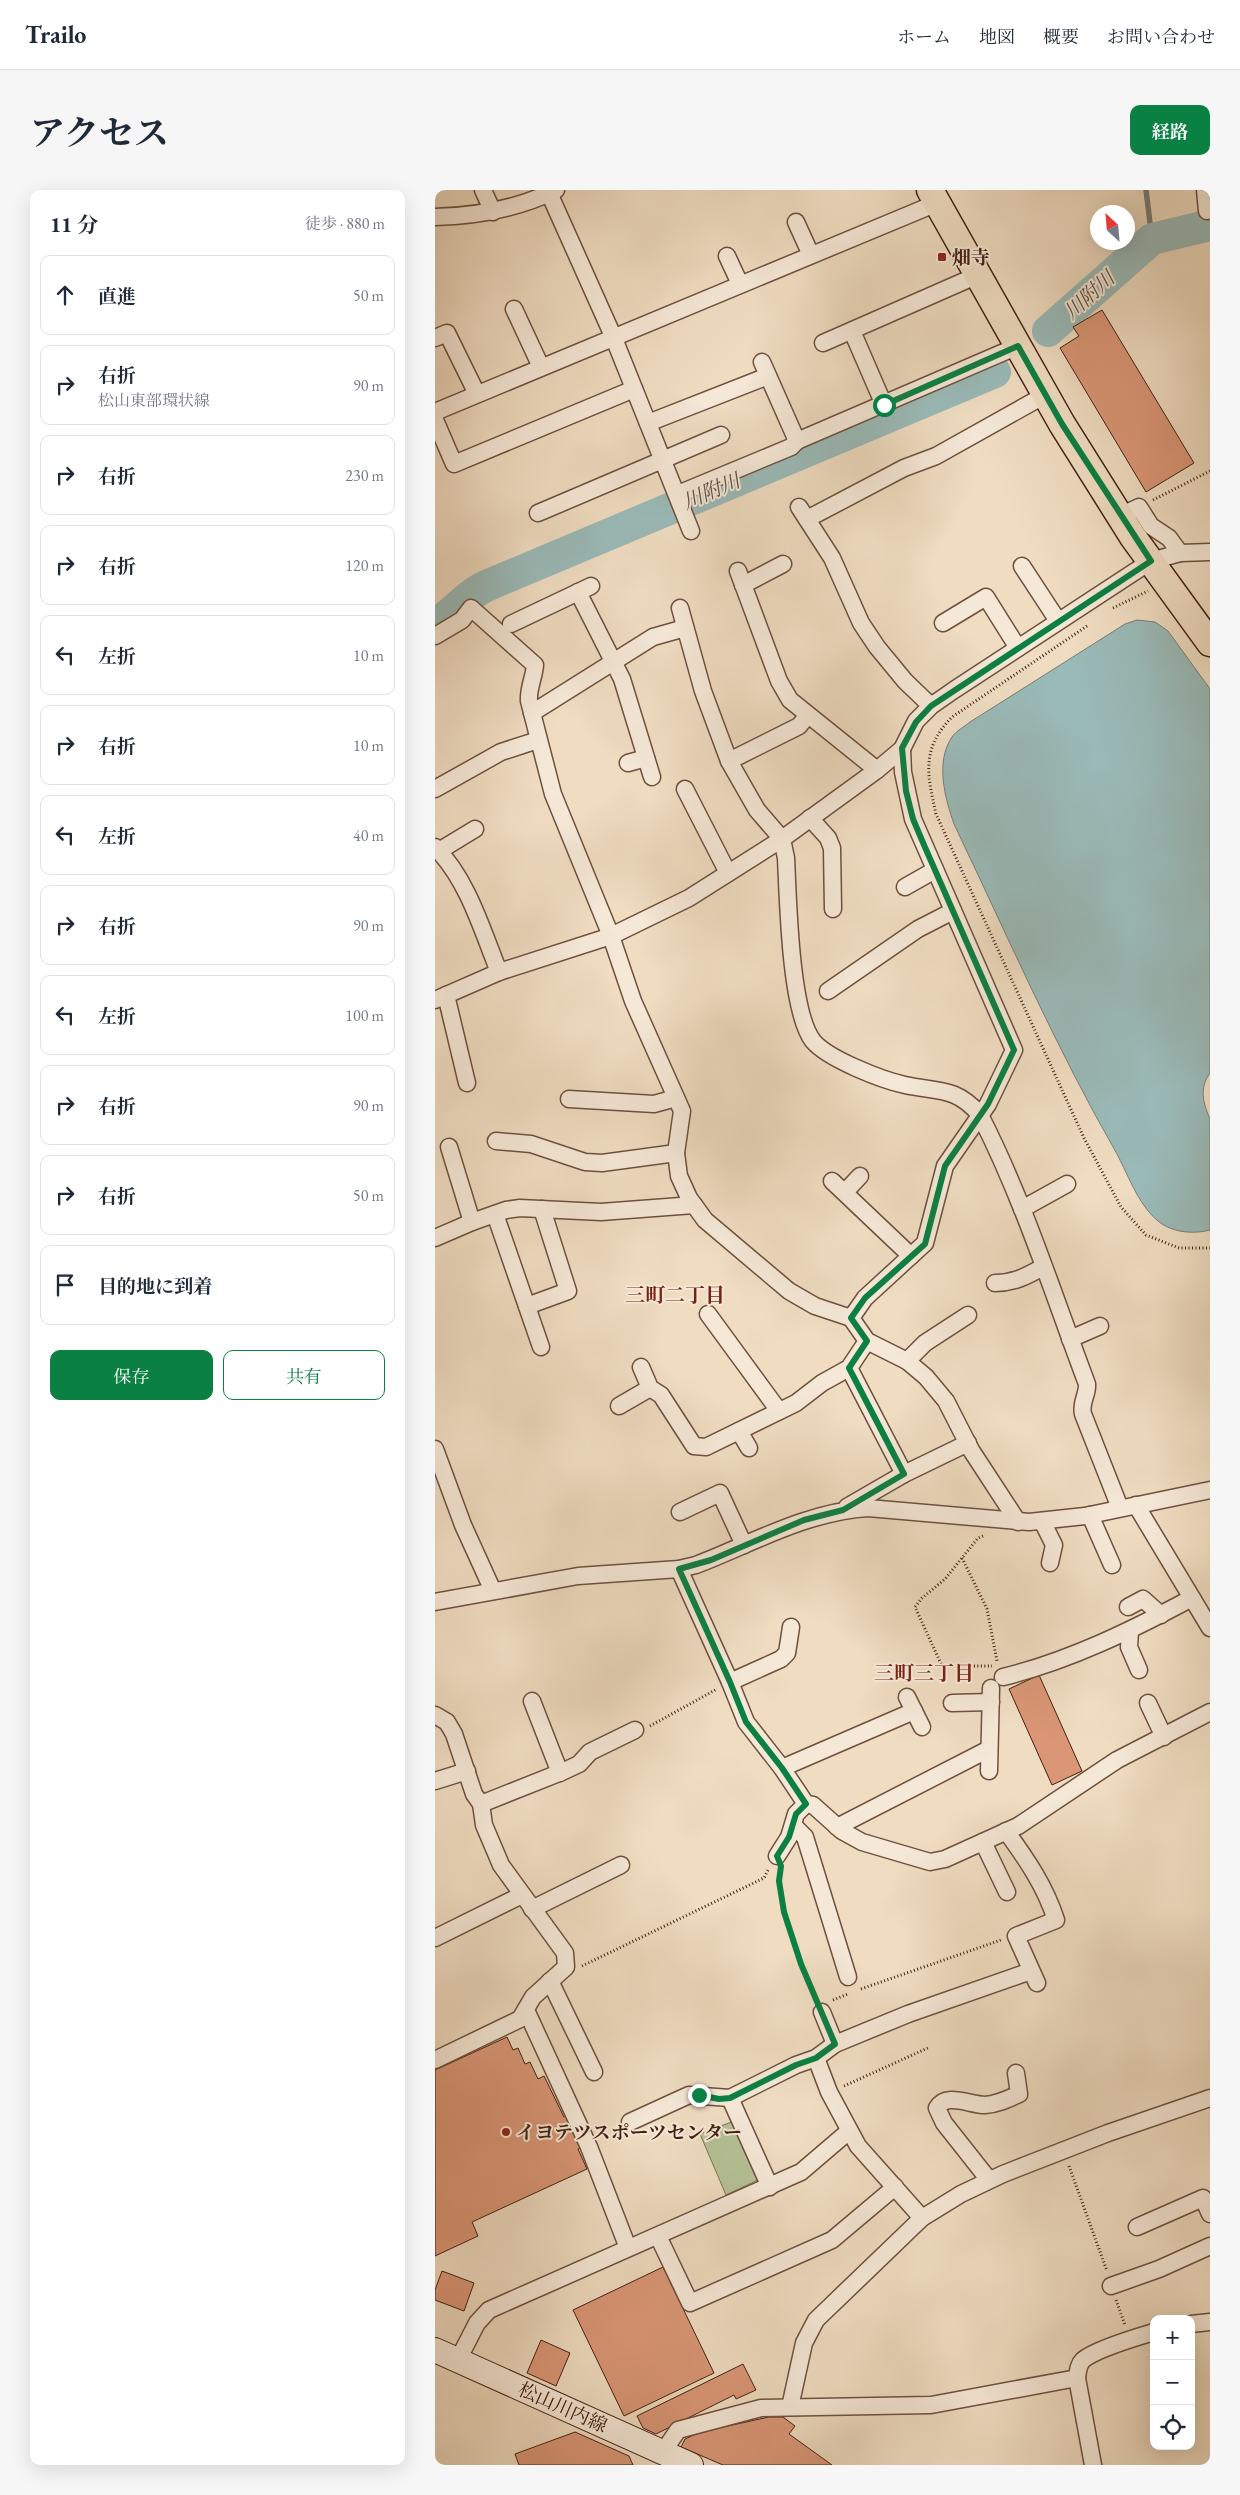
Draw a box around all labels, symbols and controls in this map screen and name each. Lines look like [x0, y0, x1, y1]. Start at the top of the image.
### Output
text: Trailo [25, 19, 86, 50]
text: ホーム [897, 25, 951, 48]
text: 地図 [979, 25, 1015, 48]
text: 概要 [1043, 25, 1079, 48]
text: お問い合わせ [1107, 25, 1215, 48]
button: 経路 [1130, 105, 1210, 155]
text: アクセス [30, 110, 169, 155]
north arrow [1090, 205, 1135, 250]
text: 11 分 [50, 211, 98, 238]
text: 徒歩 · 880 m [305, 213, 385, 234]
place label: 畑寺 [952, 245, 990, 270]
marker: 畑寺 [936, 251, 948, 263]
water label: 川附川 [1058, 264, 1121, 325]
icon: ahead [51, 281, 79, 309]
text: 直進 [98, 284, 136, 309]
text: 50 m [353, 285, 384, 306]
text: 右折 [98, 363, 136, 388]
icon: right [51, 371, 79, 399]
text: 90 m [353, 375, 384, 396]
text: 松山東部環状線 [98, 390, 210, 411]
route start [873, 394, 896, 417]
icon: right [51, 461, 79, 489]
text: 右折 [98, 464, 136, 489]
text: 230 m [345, 465, 384, 486]
water label: 川附川 [678, 467, 746, 515]
icon: right [51, 551, 79, 579]
text: 右折 [98, 554, 136, 579]
text: 120 m [345, 555, 384, 576]
icon: left [51, 641, 79, 669]
text: 左折 [98, 644, 136, 669]
text: 10 m [353, 645, 384, 666]
icon: right [51, 731, 79, 759]
text: 右折 [98, 734, 136, 759]
text: 10 m [353, 735, 384, 756]
icon: left [51, 821, 79, 849]
text: 左折 [98, 824, 136, 849]
text: 40 m [353, 825, 384, 846]
icon: right [51, 911, 79, 939]
text: 右折 [98, 914, 136, 939]
text: 90 m [353, 915, 384, 936]
icon: left [51, 1001, 79, 1029]
text: 左折 [98, 1004, 136, 1029]
text: 100 m [345, 1005, 384, 1026]
icon: right [51, 1091, 79, 1119]
text: 右折 [98, 1094, 136, 1119]
text: 90 m [353, 1095, 384, 1116]
icon: right [51, 1181, 79, 1209]
text: 右折 [98, 1184, 136, 1209]
text: 50 m [353, 1185, 384, 1206]
icon: arrive [51, 1271, 79, 1299]
text: 目的地に到着 [98, 1274, 212, 1299]
district label: 三町二丁目 [625, 1282, 725, 1308]
button: 保存 [50, 1350, 213, 1400]
button: 共有 [223, 1350, 385, 1400]
district label: 三町三丁目 [874, 1660, 974, 1686]
route end [688, 2084, 711, 2107]
place label: イヨテツスポーツセンター [516, 2120, 742, 2145]
marker: イヨテツスポーツセンター [500, 2126, 512, 2138]
map controls [1150, 2315, 1195, 2450]
button: + [1150, 2315, 1195, 2360]
button: − [1150, 2360, 1195, 2405]
street label: 松山川内線 [514, 2377, 611, 2438]
button: locate [1150, 2405, 1195, 2450]

